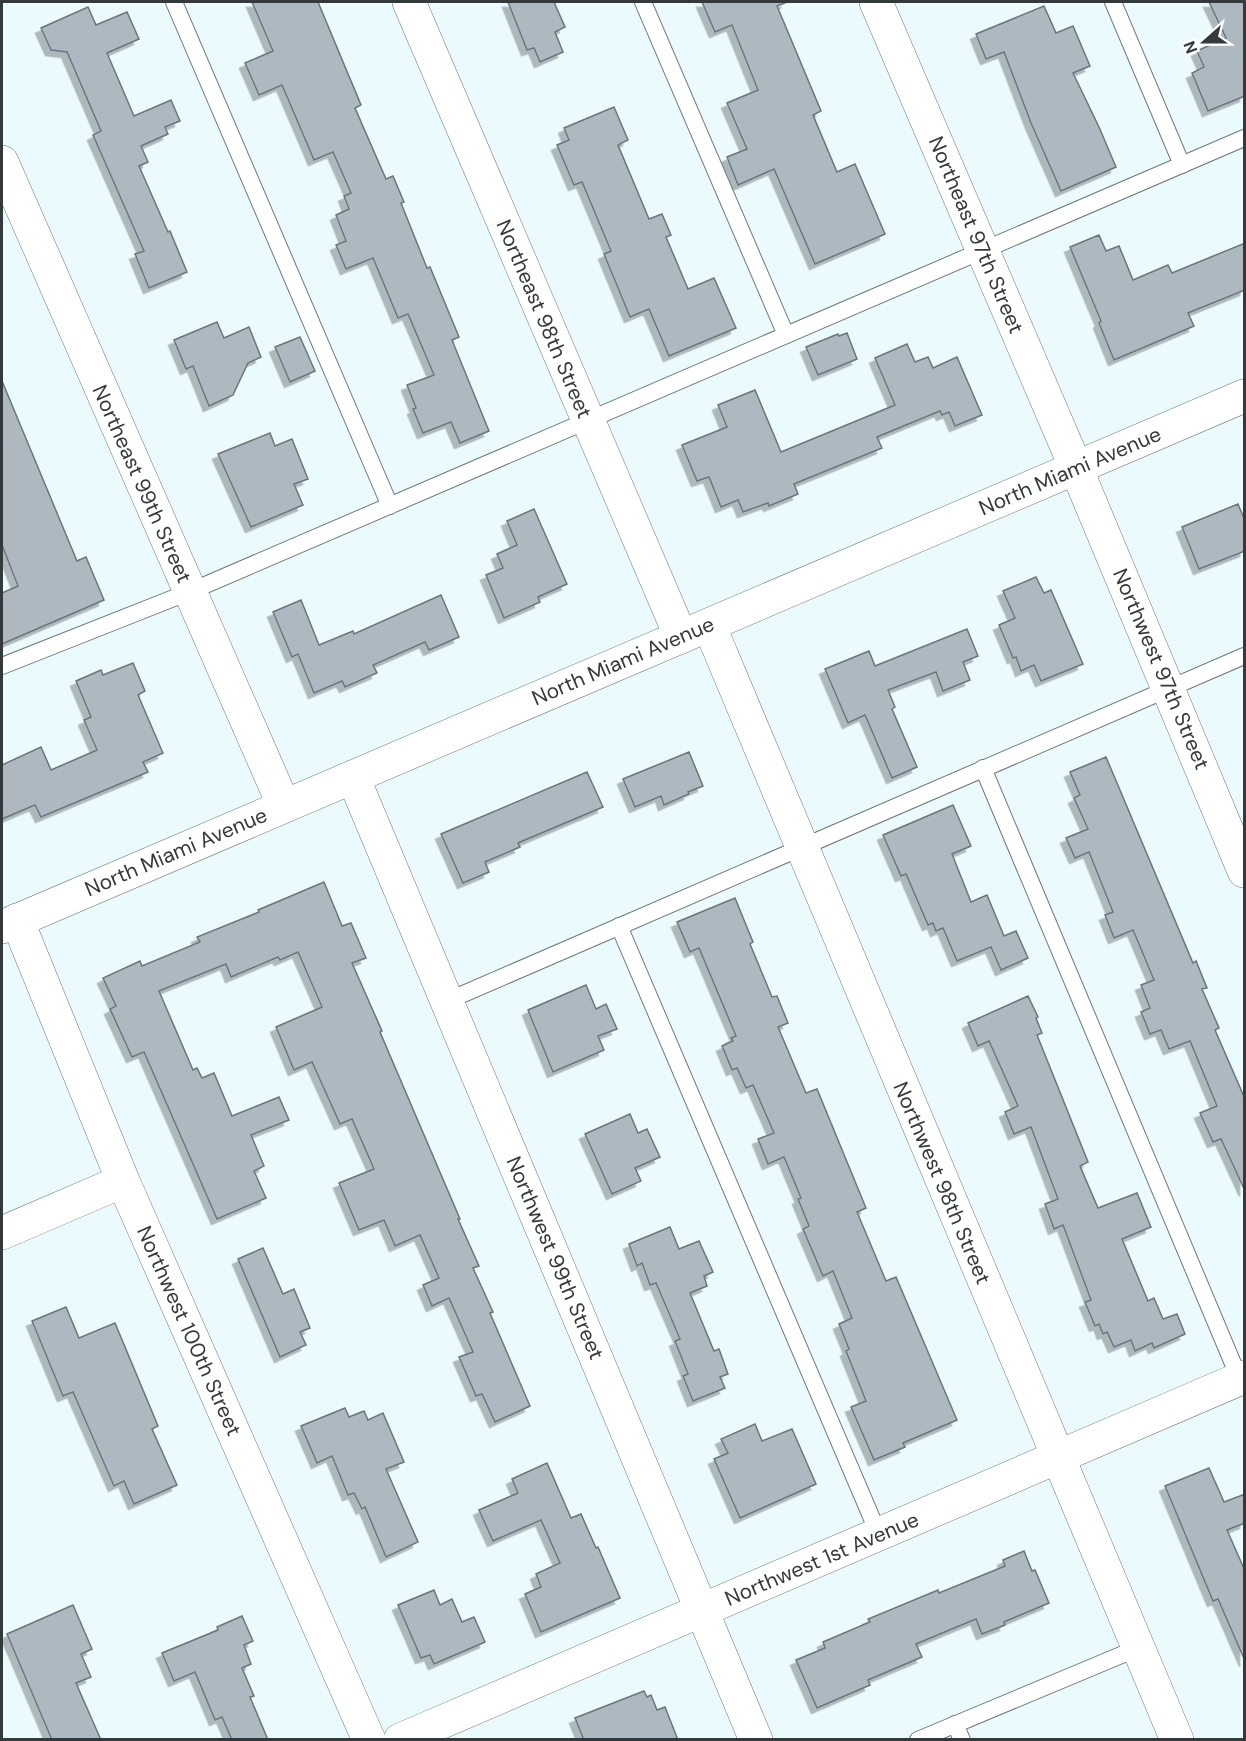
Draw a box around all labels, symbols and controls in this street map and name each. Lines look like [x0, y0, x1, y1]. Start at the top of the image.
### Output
north arrow [1174, 12, 1234, 72]
text: N [1179, 38, 1202, 56]
street label: Northeast 97th Street [922, 132, 1030, 338]
street label: Northeast 98th Street [489, 215, 599, 423]
street label: Northeast 99th Street [86, 381, 198, 587]
street label: North Miami Avenue [975, 420, 1165, 522]
street label: Northwest 97th Street [1106, 564, 1216, 774]
street label: North Miami Avenue [528, 610, 718, 712]
street label: North Miami Avenue [81, 801, 271, 903]
street label: Northwest 98th Street [887, 1077, 997, 1289]
street label: Northwest 99th Street [499, 1152, 611, 1364]
street label: Northwest 100th Street [130, 1222, 248, 1440]
street label: Northwest 1st Avenue [721, 1505, 923, 1613]

